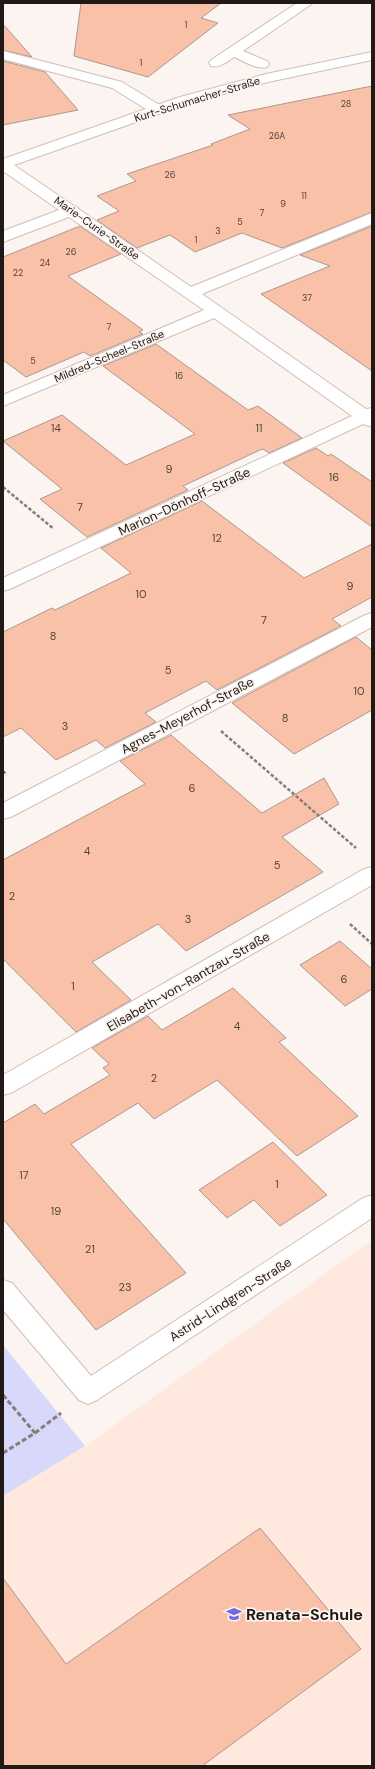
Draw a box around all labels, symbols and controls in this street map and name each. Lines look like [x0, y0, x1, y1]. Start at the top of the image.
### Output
house number: 1 [185, 19, 188, 31]
house number: 1 [140, 57, 143, 69]
street label: Kurt-Schumacher-Straße [132, 73, 262, 125]
house number: 28 [341, 98, 351, 110]
house number: 26A [269, 130, 285, 142]
house number: 26 [165, 169, 176, 181]
house number: 11 [301, 190, 307, 202]
street label: Marie-Curie-Straße [51, 193, 143, 263]
house number: 9 [280, 198, 286, 210]
house number: 7 [260, 207, 265, 219]
house number: 5 [237, 216, 243, 228]
house number: 3 [215, 225, 221, 237]
house number: 1 [195, 234, 198, 246]
house number: 26 [66, 246, 77, 258]
house number: 24 [40, 257, 51, 269]
house number: 22 [13, 267, 23, 279]
house number: 37 [302, 292, 312, 304]
house number: 7 [107, 321, 112, 333]
street label: Mildred-Scheel-Straße [52, 326, 166, 386]
house number: 5 [30, 355, 36, 367]
house number: 16 [175, 370, 184, 382]
house number: 14 [51, 421, 61, 435]
house number: 11 [256, 421, 262, 435]
house number: 9 [166, 462, 173, 476]
street label: Marion-Dönhoff-Straße [116, 463, 253, 540]
house number: 16 [329, 470, 339, 484]
house number: 7 [77, 500, 83, 514]
house number: 12 [212, 531, 222, 545]
house number: 9 [347, 579, 354, 593]
house number: 10 [136, 587, 146, 601]
house number: 7 [261, 613, 267, 627]
house number: 8 [50, 629, 56, 643]
house number: 5 [165, 663, 172, 677]
street label: Agnes-Meyerhof-Straße [118, 673, 257, 758]
house number: 10 [354, 684, 364, 698]
house number: 8 [282, 711, 288, 725]
house number: 3 [62, 719, 68, 733]
house number: 6 [189, 781, 196, 795]
house number: 4 [84, 844, 91, 858]
house number: 5 [274, 858, 281, 872]
house number: 2 [9, 889, 15, 903]
house number: 3 [185, 912, 191, 926]
street label: Elisabeth-von-Rantzau-Straße [104, 928, 273, 1035]
house number: 6 [341, 972, 348, 986]
house number: 1 [71, 979, 75, 993]
house number: 4 [234, 1019, 241, 1033]
house number: 2 [151, 1071, 157, 1085]
house number: 17 [19, 1168, 29, 1182]
house number: 1 [275, 1177, 279, 1191]
house number: 19 [51, 1204, 61, 1218]
house number: 21 [85, 1242, 95, 1256]
street label: Astrid-Lindgren-Straße [166, 1253, 295, 1345]
house number: 23 [119, 1280, 131, 1294]
place label: Renata-Schule [246, 1604, 363, 1625]
school or university icon: Renata-Schule [225, 1605, 243, 1623]

